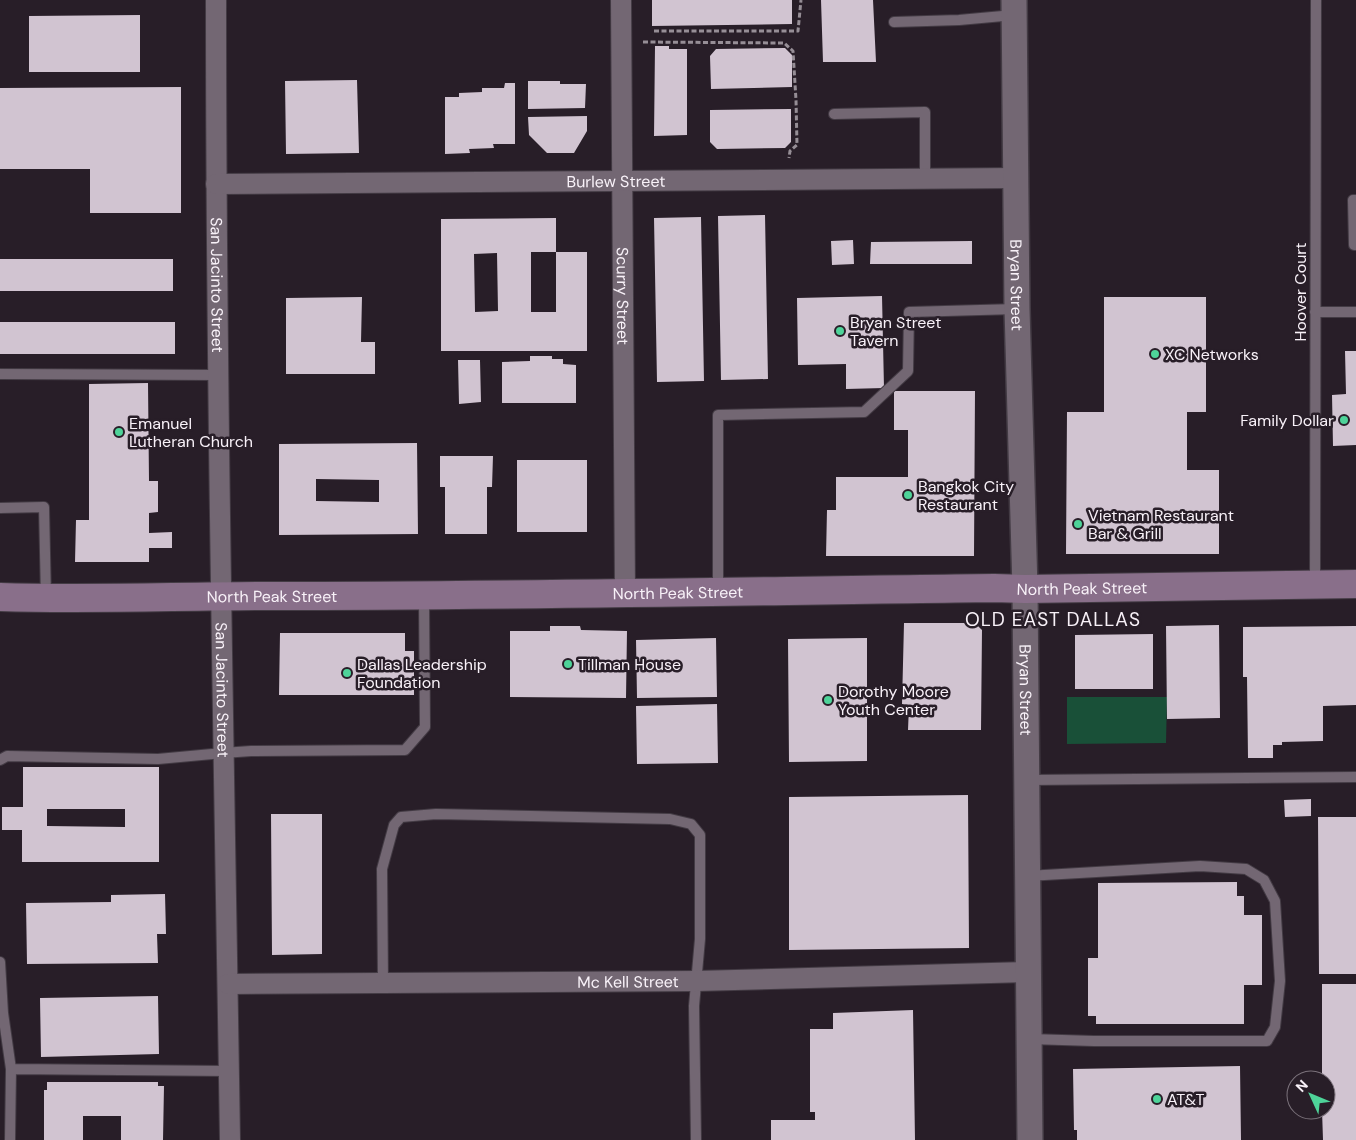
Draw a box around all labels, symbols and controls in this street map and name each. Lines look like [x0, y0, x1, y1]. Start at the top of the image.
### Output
street label: Burlew Street [566, 171, 666, 192]
street label: San Jacinto Street [206, 217, 228, 353]
street label: Bryan Street [1005, 239, 1028, 331]
street label: Hoover Court [1290, 242, 1311, 342]
street label: Scurry Street [612, 247, 633, 345]
place label: Bryan Street Tavern [850, 312, 941, 351]
marker: Bryan Street Tavern [834, 325, 846, 337]
place label: XC Networks [1165, 344, 1259, 365]
marker: XC Networks [1149, 348, 1161, 360]
place label: Family Dollar [1240, 410, 1334, 431]
place label: Emanuel Lutheran Church [129, 413, 253, 452]
marker: Family Dollar [1338, 414, 1350, 426]
marker: Emanuel Lutheran Church [113, 426, 125, 438]
place label: Bangkok City Restaurant [918, 476, 1014, 515]
marker: Bangkok City Restaurant [902, 489, 914, 501]
place label: Vietnam Restaurant Bar & Grill [1088, 505, 1234, 544]
marker: Vietnam Restaurant Bar & Grill [1072, 518, 1084, 530]
street label: North Peak Street [1016, 577, 1147, 600]
street label: North Peak Street [613, 582, 743, 604]
street label: North Peak Street [207, 586, 337, 608]
district label: OLD EAST DALLAS [965, 607, 1141, 632]
street label: San Jacinto Street [211, 622, 234, 758]
street label: Bryan Street [1015, 644, 1036, 736]
place label: Dallas Leadership Foundation [357, 654, 487, 693]
place label: Tillman House [578, 654, 681, 675]
marker: Tillman House [562, 658, 574, 670]
marker: Dallas Leadership Foundation [341, 667, 353, 679]
place label: Dorothy Moore Youth Center [838, 681, 949, 720]
marker: Dorothy Moore Youth Center [822, 694, 834, 706]
street label: Mc Kell Street [577, 971, 679, 993]
north arrow [1286, 1070, 1336, 1120]
text: N [1292, 1076, 1312, 1096]
place label: AT&T [1167, 1089, 1205, 1110]
marker: AT&T [1151, 1093, 1163, 1105]

